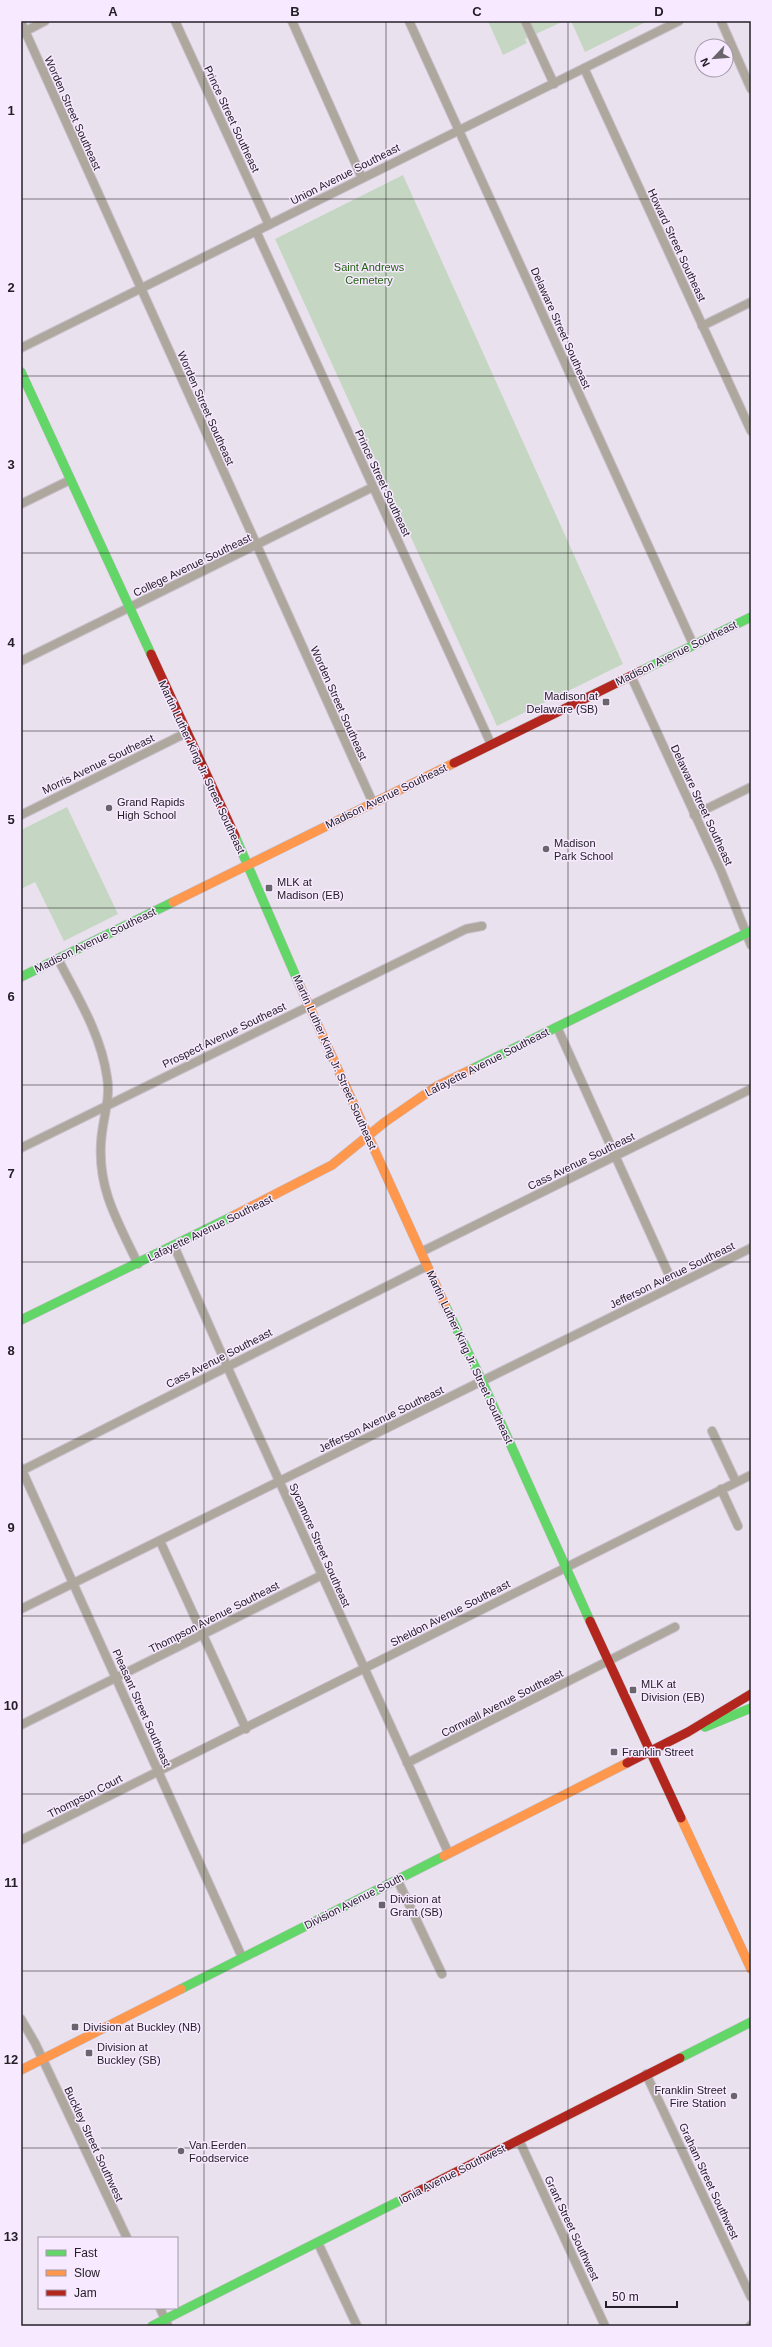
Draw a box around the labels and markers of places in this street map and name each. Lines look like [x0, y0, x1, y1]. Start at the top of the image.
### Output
place label: Madison at Delaware (SB) [526, 690, 598, 715]
marker: Madison at Delaware (SB) [601, 697, 611, 707]
place label: Grand Rapids High School [117, 796, 185, 821]
marker: Grand Rapids High School [104, 803, 114, 813]
place label: Madison Park School [554, 837, 613, 862]
marker: Madison Park School [541, 844, 551, 854]
place label: MLK at Madison (EB) [277, 876, 344, 901]
marker: MLK at Madison (EB) [264, 883, 274, 893]
place label: MLK at Division (EB) [641, 1678, 705, 1703]
marker: MLK at Division (EB) [628, 1685, 638, 1695]
place label: Franklin Street [622, 1746, 694, 1758]
marker: Franklin Street [609, 1747, 619, 1757]
place label: Division at Grant (SB) [390, 1893, 443, 1918]
marker: Division at Grant (SB) [377, 1900, 387, 1910]
place label: Division at Buckley (NB) [83, 2021, 201, 2033]
marker: Division at Buckley (NB) [70, 2022, 80, 2032]
place label: Division at Buckley (SB) [97, 2041, 161, 2066]
marker: Division at Buckley (SB) [84, 2048, 94, 2058]
place label: Franklin Street Fire Station [654, 2084, 726, 2109]
marker: Franklin Street Fire Station [729, 2091, 739, 2101]
place label: Van Eerden Foodservice [189, 2139, 249, 2164]
marker: Van Eerden Foodservice [176, 2146, 186, 2156]

